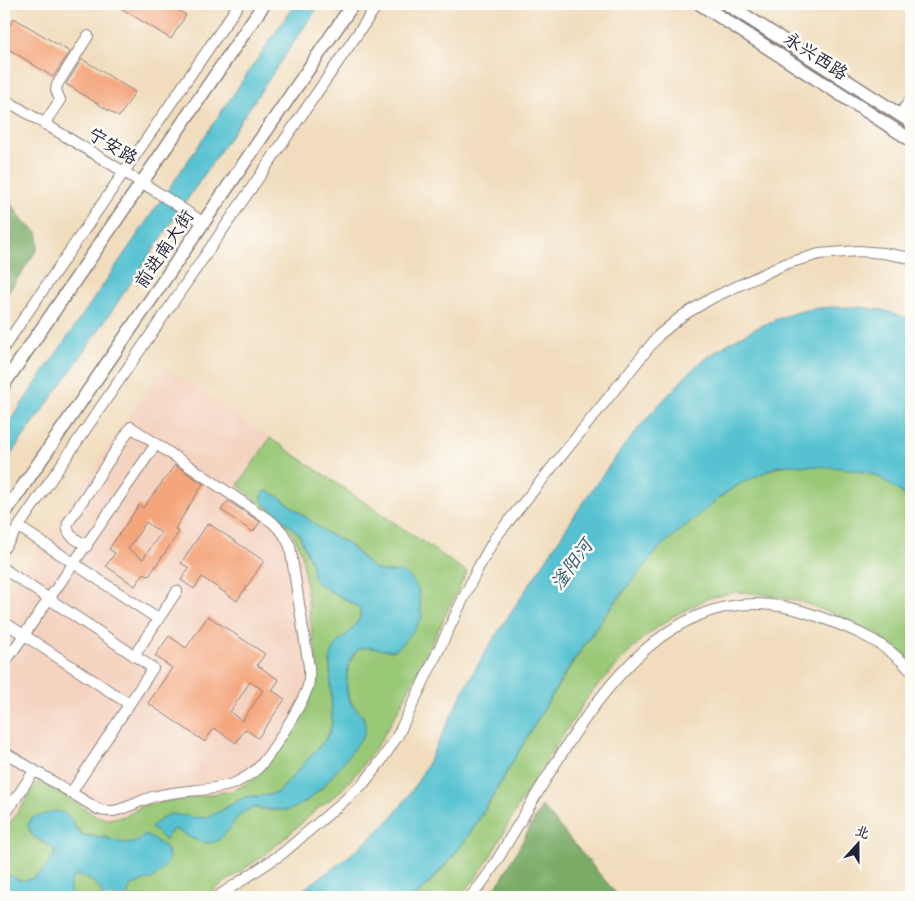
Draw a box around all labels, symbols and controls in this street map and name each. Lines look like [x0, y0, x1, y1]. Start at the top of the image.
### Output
street label: 永兴西路 [778, 27, 852, 88]
street label: 宁安路 [82, 123, 142, 173]
street label: 前进南大街 [130, 206, 202, 295]
water label: 滏阳河 [545, 532, 602, 596]
north arrow [832, 818, 882, 868]
text: 北 [852, 821, 872, 846]

